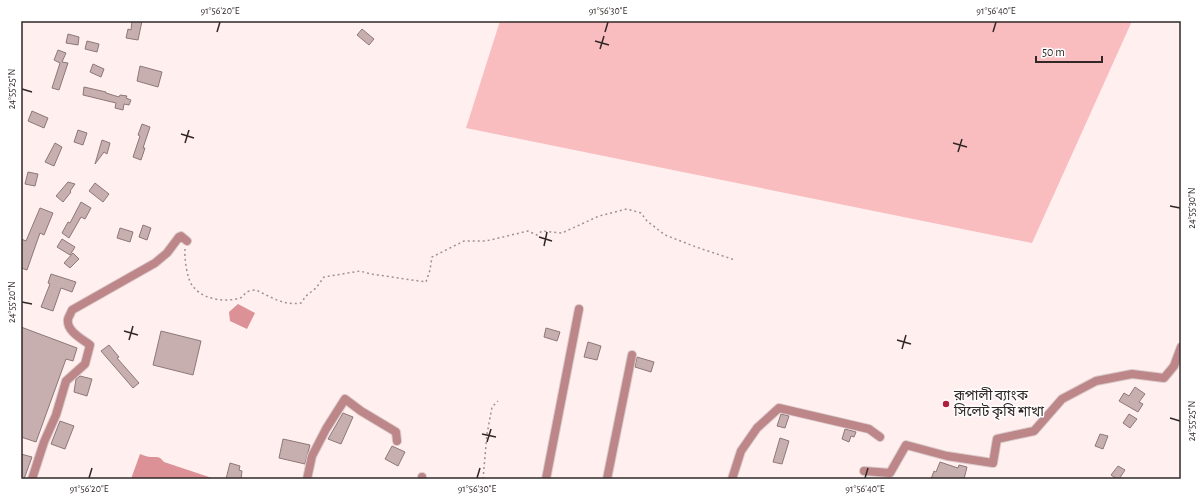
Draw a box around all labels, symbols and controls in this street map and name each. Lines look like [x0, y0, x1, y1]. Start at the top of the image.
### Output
text: 91°56'20"E [200, 6, 240, 16]
text: 91°56'30"E [589, 6, 627, 16]
text: 91°56'40"E [976, 6, 1016, 16]
scale bar [1036, 38, 1102, 64]
text: 50 m [1042, 46, 1065, 58]
text: 24°55'25"N [7, 69, 17, 109]
text: 24°55'30"N [1187, 187, 1197, 229]
text: 24°55'20"N [7, 281, 17, 323]
place label: রূপালী ব্যাংক সিলেট কৃষি শাখা [953, 387, 1044, 420]
marker: রূপালী ব্যাংক সিলেট কৃষি শাখা [941, 399, 951, 409]
text: 24°55'25"N [1187, 401, 1197, 441]
text: 91°56'20"E [69, 484, 109, 494]
text: 91°56'30"E [458, 484, 496, 494]
text: 91°56'40"E [845, 484, 885, 494]

